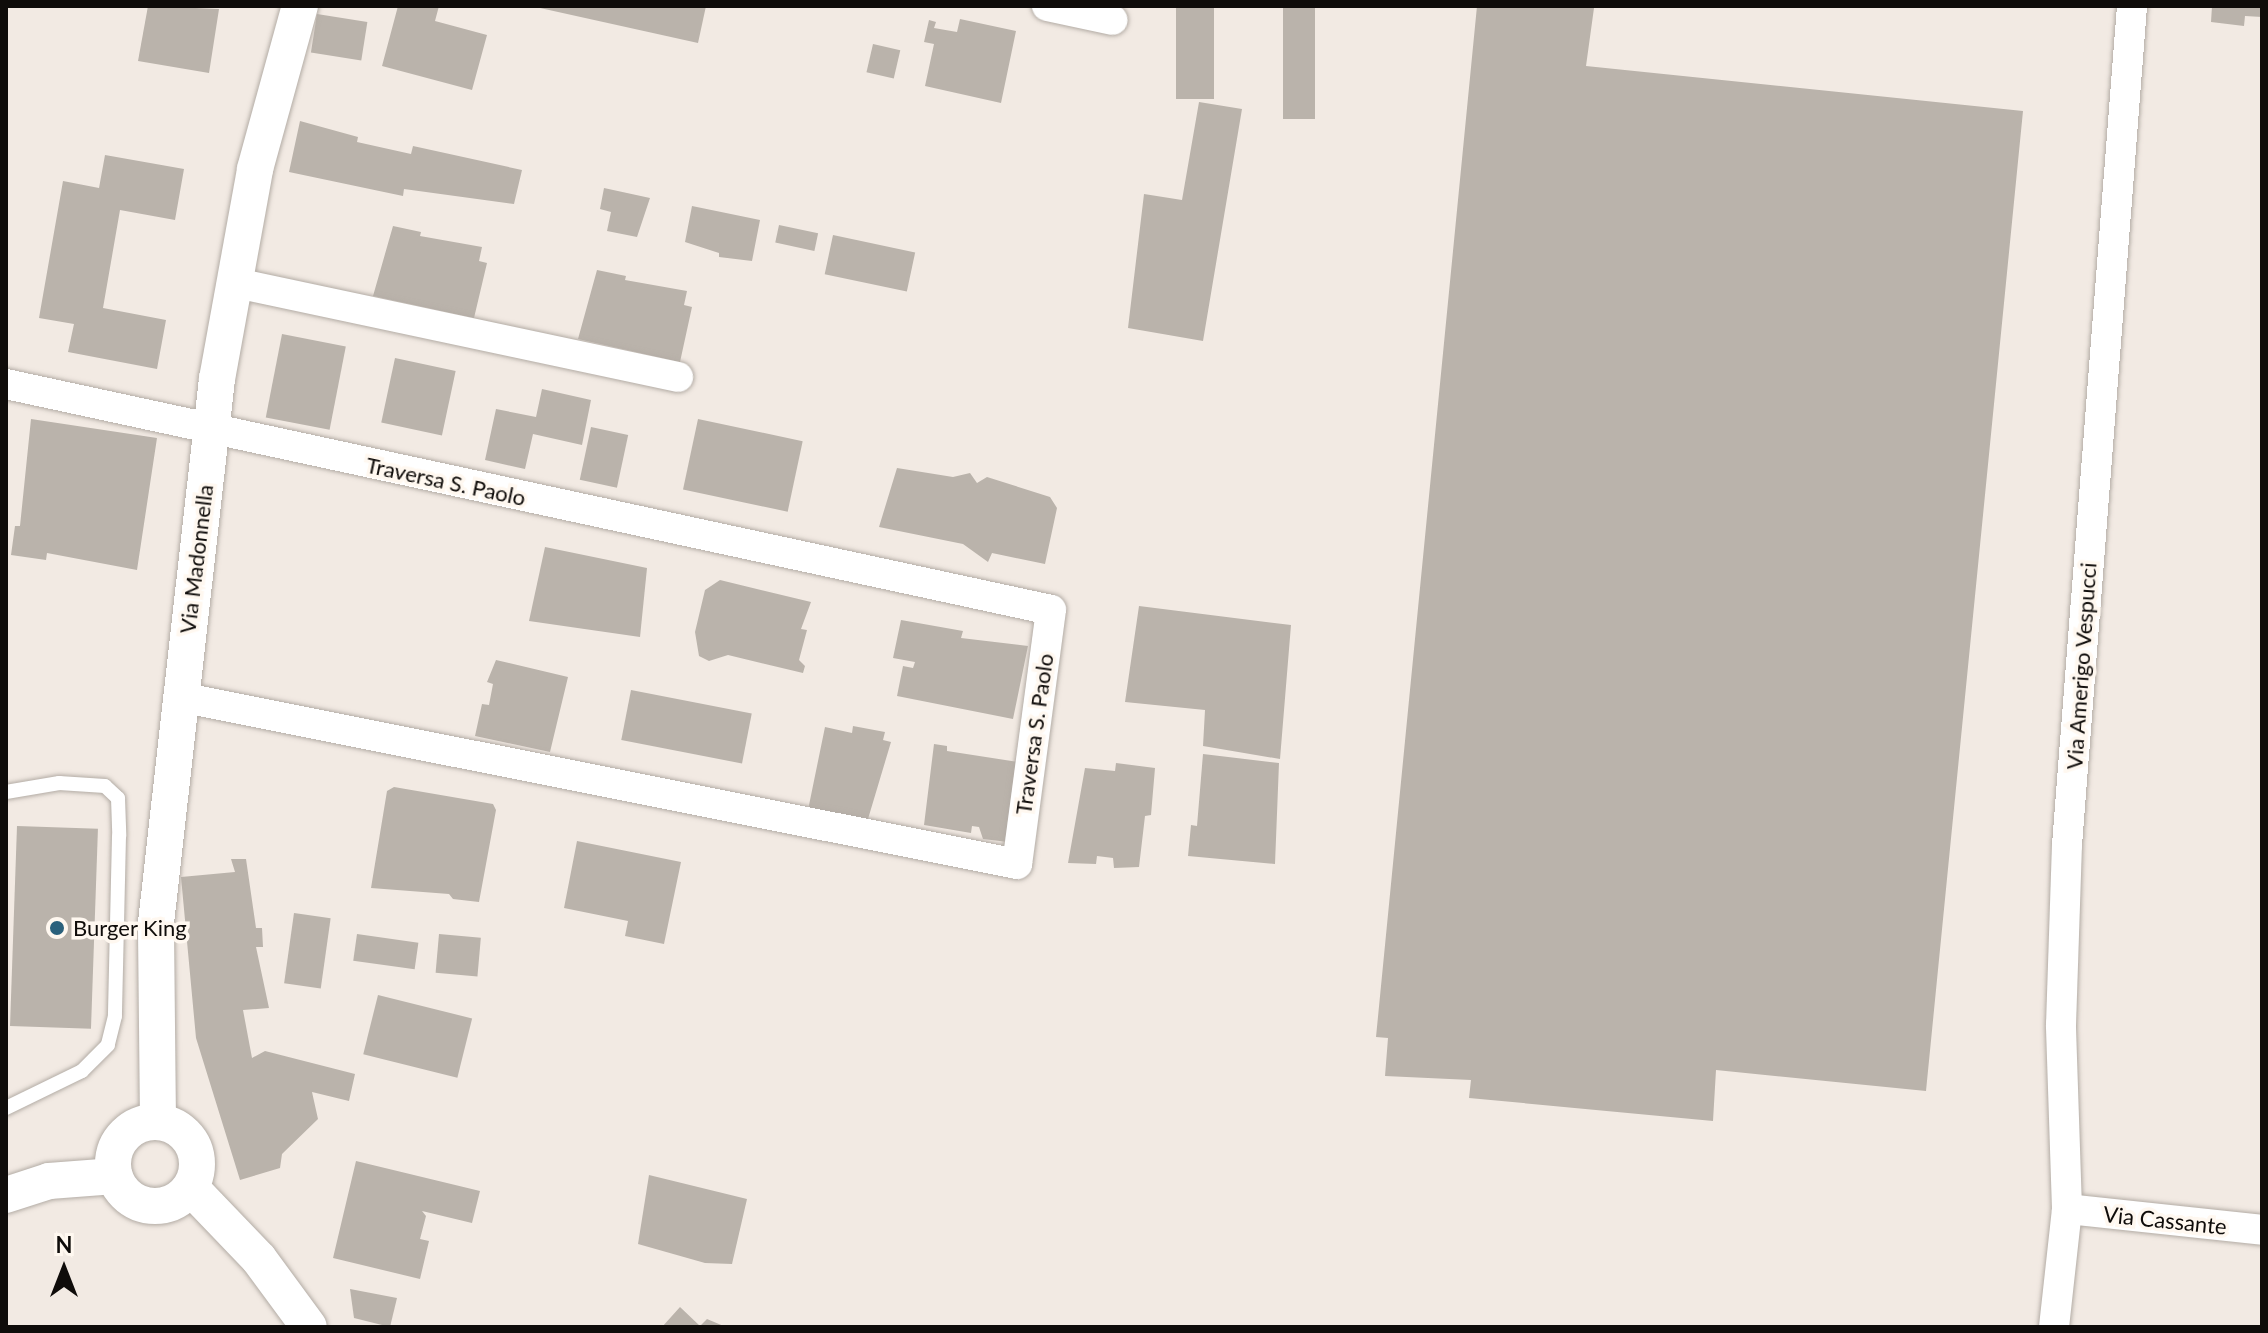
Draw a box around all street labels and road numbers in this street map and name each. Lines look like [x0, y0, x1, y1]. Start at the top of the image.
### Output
street label: Traversa S. Paolo [364, 451, 528, 511]
street label: Via Madonnella [174, 483, 218, 635]
street label: Via Amerigo Vespucci [2061, 561, 2101, 771]
street label: Traversa S. Paolo [1010, 652, 1058, 816]
street label: Via Cassante [2102, 1200, 2228, 1240]

